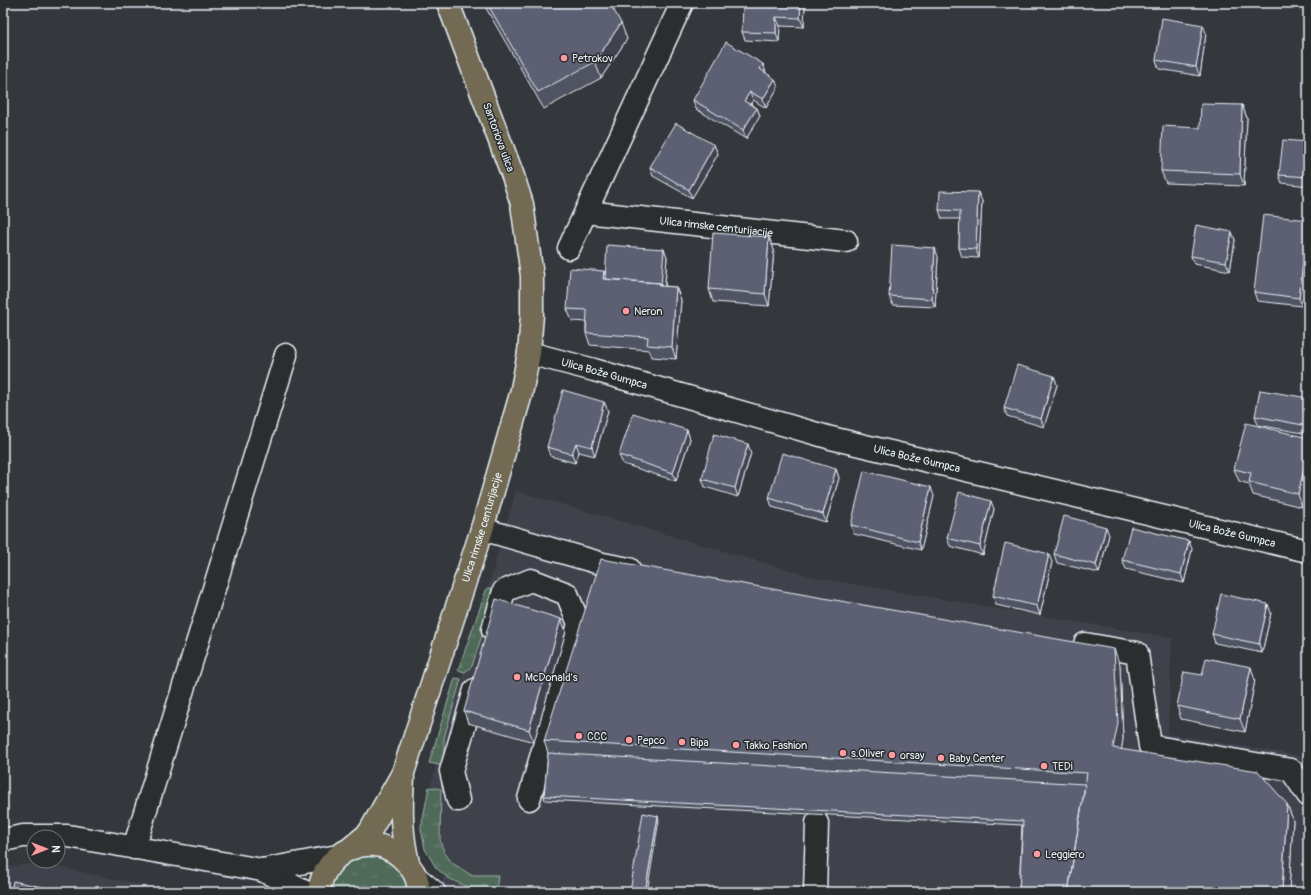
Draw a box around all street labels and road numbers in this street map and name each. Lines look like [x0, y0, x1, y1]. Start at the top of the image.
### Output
street label: Santoriova ulica [480, 101, 517, 174]
street label: Ulica rimske centurijacije [659, 214, 774, 240]
street label: Ulica Bože Gumpca [560, 356, 649, 392]
street label: Ulica Bože Gumpca [872, 442, 962, 475]
street label: Ulica rimske centurijacije [459, 471, 505, 584]
street label: Ulica Bože Gumpca [1187, 517, 1277, 550]

